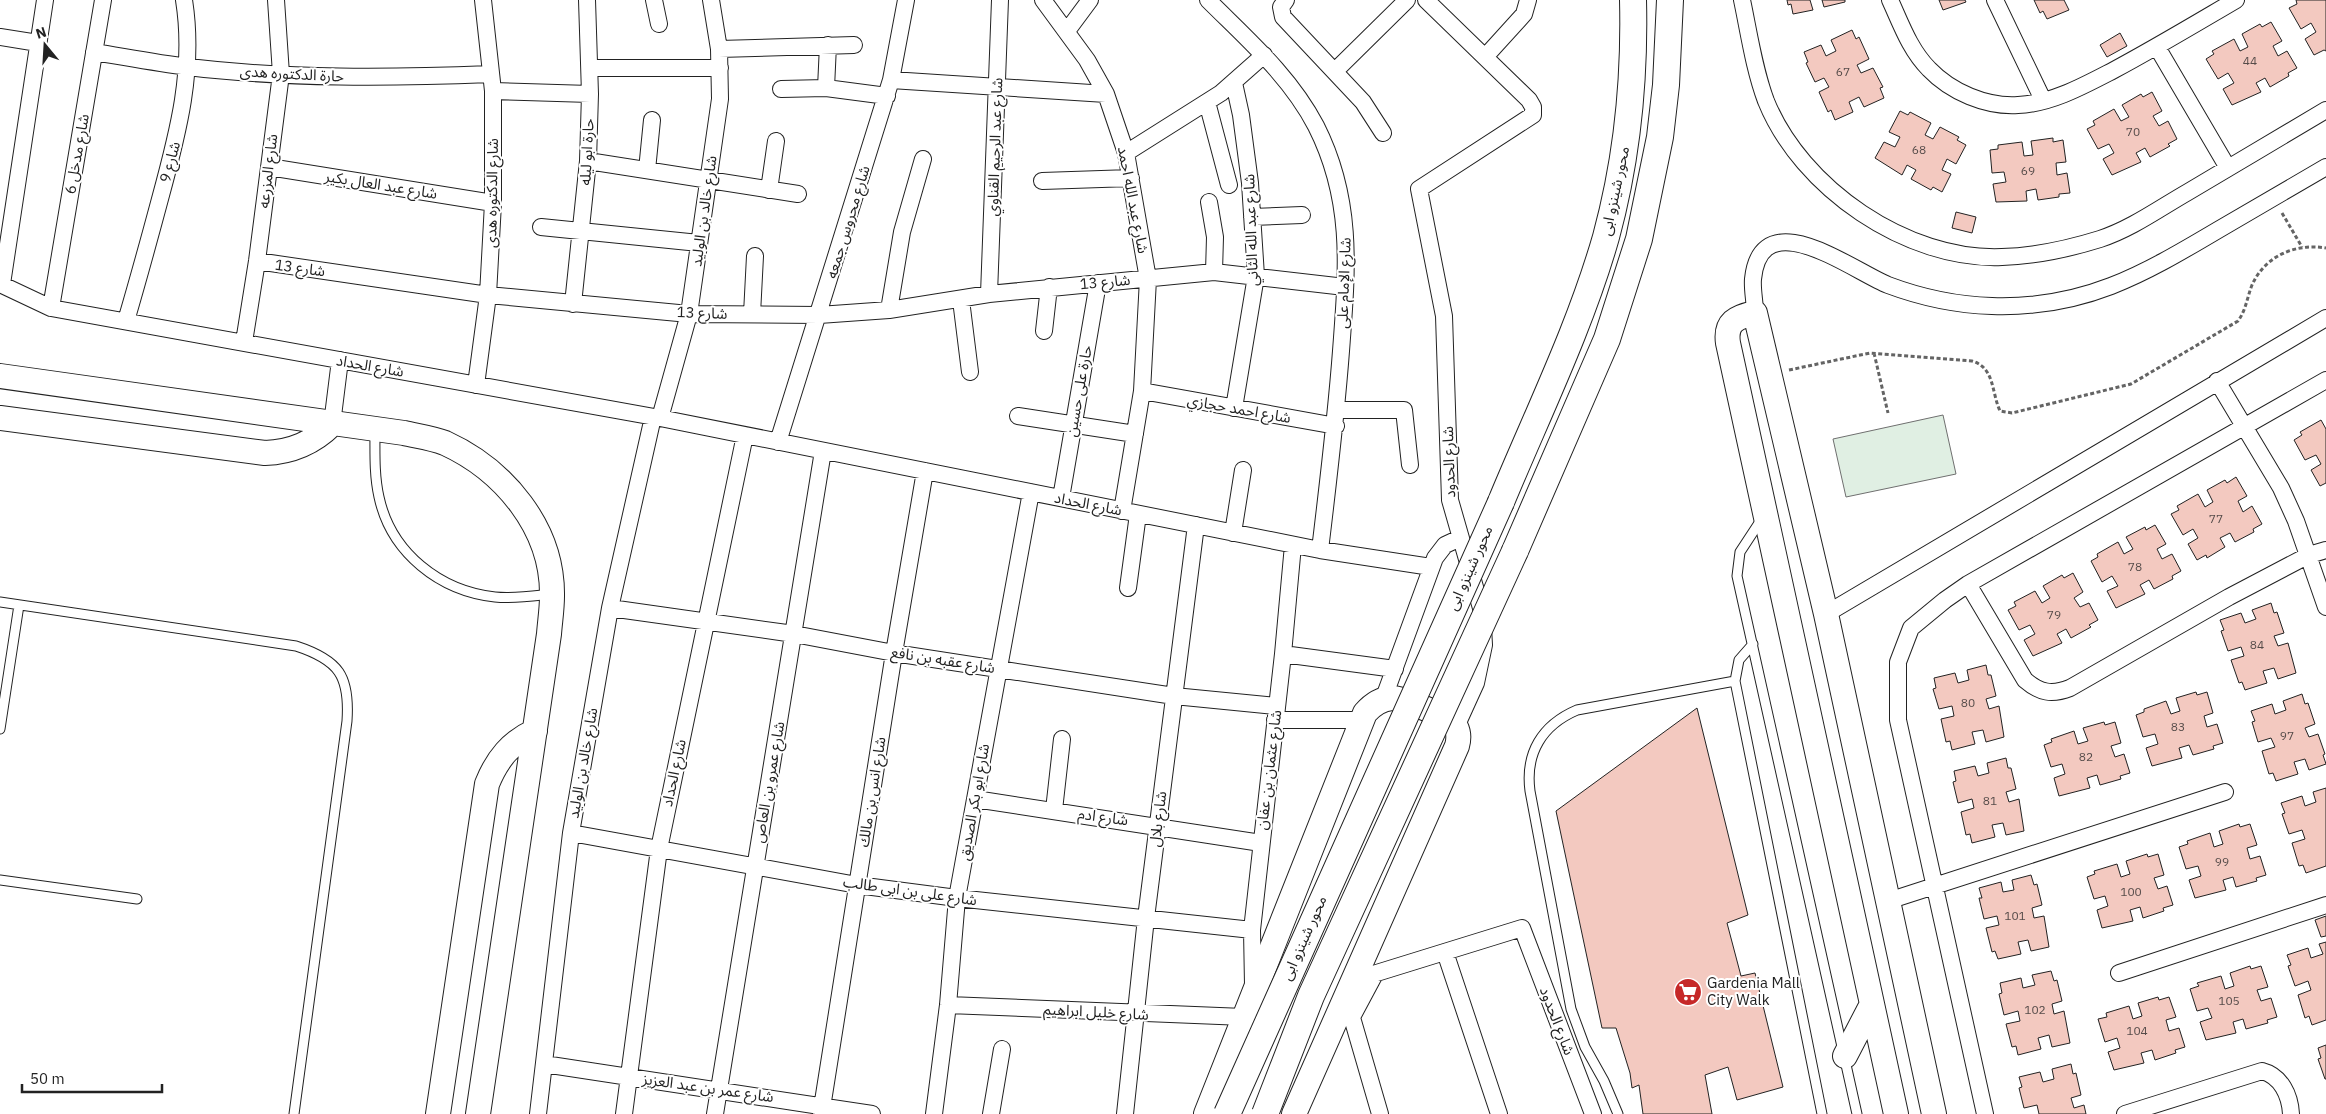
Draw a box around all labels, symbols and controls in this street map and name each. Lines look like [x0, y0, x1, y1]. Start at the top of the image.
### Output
north arrow [20, 20, 70, 70]
text: N [33, 23, 49, 43]
house number: 44 [2243, 53, 2257, 68]
street label: حارة الدكتوره هدى [239, 61, 345, 86]
house number: 67 [1836, 64, 1850, 79]
street label: شارع عبد الرحيم القناوي [983, 77, 1009, 217]
street label: شارع مدخل 6 [60, 112, 96, 196]
street label: حارة ابو ليله [575, 118, 598, 186]
house number: 70 [2126, 124, 2140, 139]
street label: شارع المزرعه [254, 132, 284, 210]
street label: شارع الدكتوره هدى [481, 138, 505, 248]
street label: شارع 9 [155, 139, 187, 185]
house number: 68 [1912, 142, 1926, 157]
street label: محور شينزو ابى [1596, 144, 1633, 237]
street label: شارع عبد الله احمد [1111, 145, 1153, 256]
street label: شارع خالد بن الوليد [686, 154, 724, 268]
street label: شارع محروس جمعه [821, 163, 877, 282]
house number: 69 [2021, 163, 2035, 178]
street label: شارع عبد العال بكير [322, 166, 439, 206]
street label: شارع عبد الله الثاني [1239, 173, 1265, 286]
street label: شارع الإمام على [1332, 237, 1358, 329]
street label: شارع 13 [273, 255, 327, 283]
street label: شارع 13 [1079, 270, 1132, 296]
street label: شارع 13 [676, 302, 728, 326]
street label: حارة على حسين [1061, 344, 1096, 438]
street label: شارع الحداد [334, 350, 406, 384]
street label: شارع احمد حجازي [1185, 390, 1293, 430]
street label: شارع الحدود [1438, 426, 1462, 498]
street label: شارع الحداد [1052, 488, 1124, 522]
house number: 77 [2209, 511, 2223, 526]
street label: محور شينزو ابى [1442, 522, 1497, 613]
house number: 78 [2128, 559, 2142, 574]
house number: 79 [2047, 607, 2061, 622]
house number: 84 [2250, 637, 2264, 652]
street label: شارع عقبه بن نافع [889, 642, 997, 680]
house number: 80 [1961, 695, 1975, 710]
street label: شارع خالد بن الوليد [563, 706, 605, 820]
street label: شارع عثمان بن عفان [1252, 709, 1288, 831]
street label: شارع عمرو بن العاص [748, 719, 792, 845]
house number: 83 [2171, 719, 2185, 734]
house number: 97 [2280, 728, 2294, 743]
street label: شارع انس بن مالك [853, 735, 893, 849]
street label: شارع الحداد [657, 737, 693, 809]
street label: شارع ابو بكر الصديق [954, 742, 996, 862]
house number: 82 [2079, 749, 2093, 764]
street label: شارع بلال [1145, 790, 1173, 848]
house number: 81 [1983, 793, 1997, 808]
street label: شارع ادم [1076, 804, 1130, 832]
house number: 99 [2215, 854, 2229, 869]
street label: شارع على بن ابى طالب [842, 872, 978, 912]
house number: 100 [2120, 884, 2142, 899]
street label: محور شينزو ابى [1276, 892, 1331, 983]
house number: 101 [2004, 908, 2026, 923]
place label: Gardenia Mall City Walk [1707, 973, 1800, 1009]
supermarket icon: Gardenia Mall City Walk [1673, 977, 1703, 1007]
street label: شارع الحدود [1533, 984, 1579, 1059]
house number: 105 [2218, 993, 2240, 1008]
street label: شارع خليل ابراهيم [1043, 999, 1149, 1027]
house number: 102 [2024, 1002, 2046, 1017]
house number: 104 [2126, 1023, 2148, 1038]
scale bar [22, 1062, 162, 1094]
text: 50 m [30, 1069, 65, 1088]
street label: شارع عمر بن عبد العزيز [640, 1069, 775, 1109]

